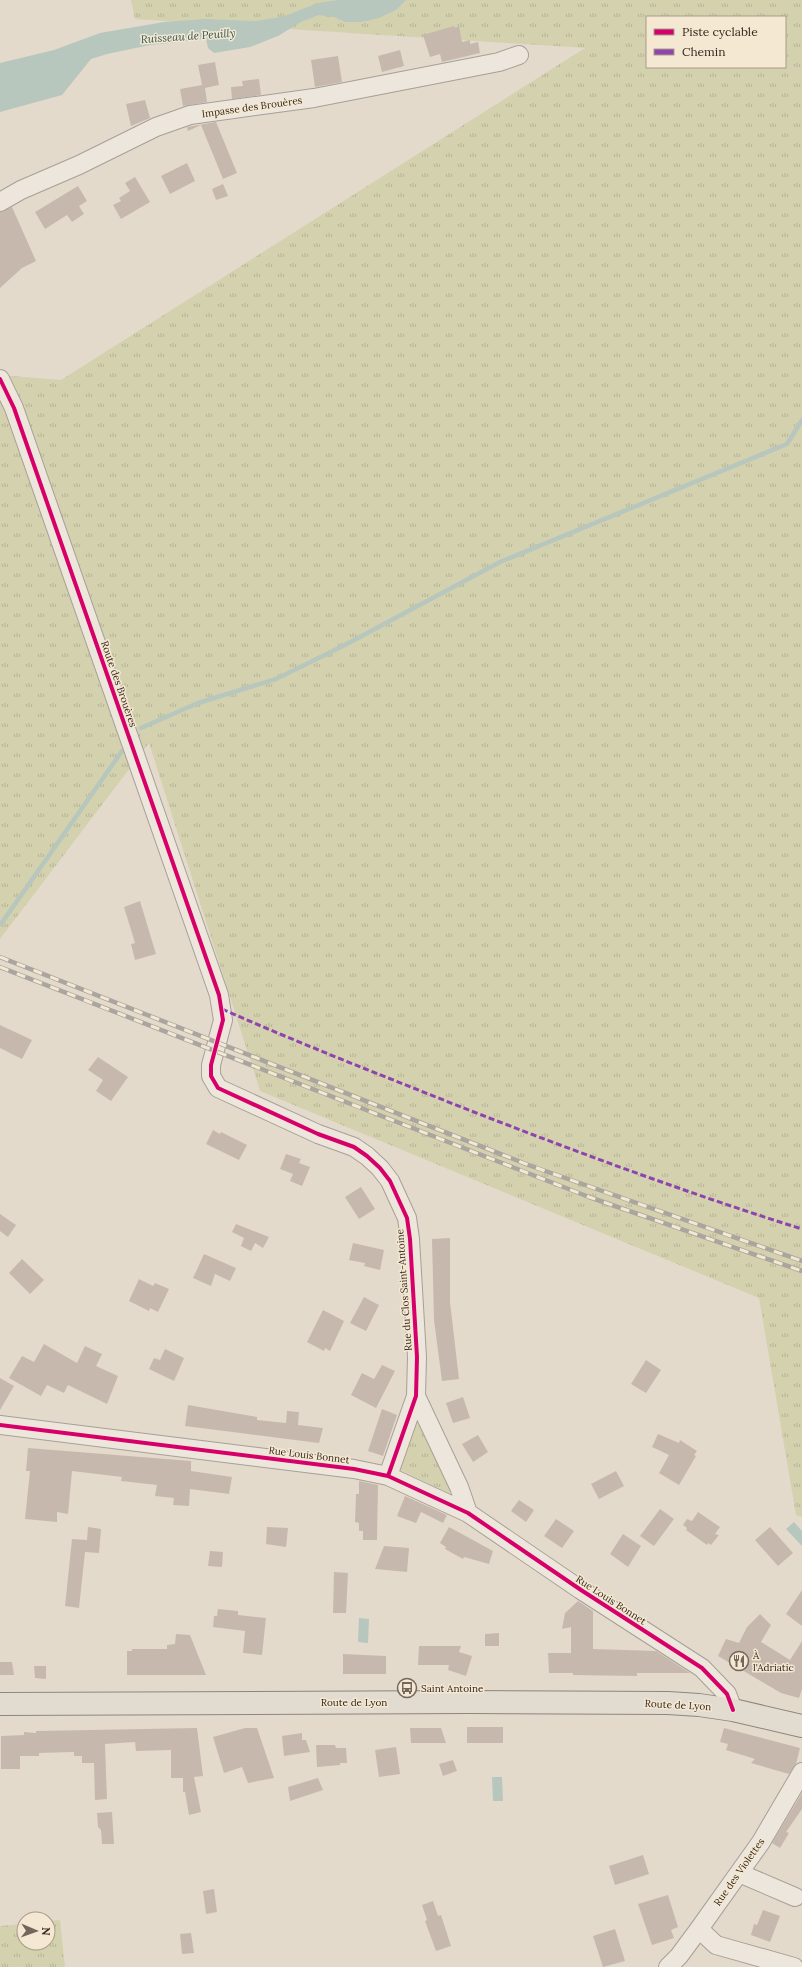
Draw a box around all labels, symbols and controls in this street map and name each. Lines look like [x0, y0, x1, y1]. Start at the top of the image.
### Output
legend [646, 16, 786, 68]
text: Piste cyclable [682, 24, 758, 39]
water label: Ruisseau de Peuilly [140, 26, 236, 46]
text: Chemin [682, 44, 725, 59]
street label: Impasse des Brouères [201, 93, 303, 120]
street label: Route des Brouères [98, 639, 140, 729]
street label: Rue du Clos Saint-Antoine [393, 1228, 415, 1351]
street label: Rue Louis Bonnet [268, 1444, 350, 1466]
street label: Rue Louis Bonnet [573, 1572, 649, 1628]
place label: À l'Adriatic [752, 1649, 794, 1674]
restaurant icon: À l'Adriatic [728, 1650, 750, 1672]
bus stop icon: Saint Antoine [396, 1677, 418, 1699]
place label: Saint Antoine [421, 1682, 484, 1695]
street label: Route de Lyon [321, 1696, 387, 1709]
street label: Route de Lyon [644, 1697, 712, 1713]
street label: Rue des Violettes [711, 1835, 767, 1908]
north arrow [16, 1911, 56, 1951]
text: N [39, 1927, 53, 1936]

